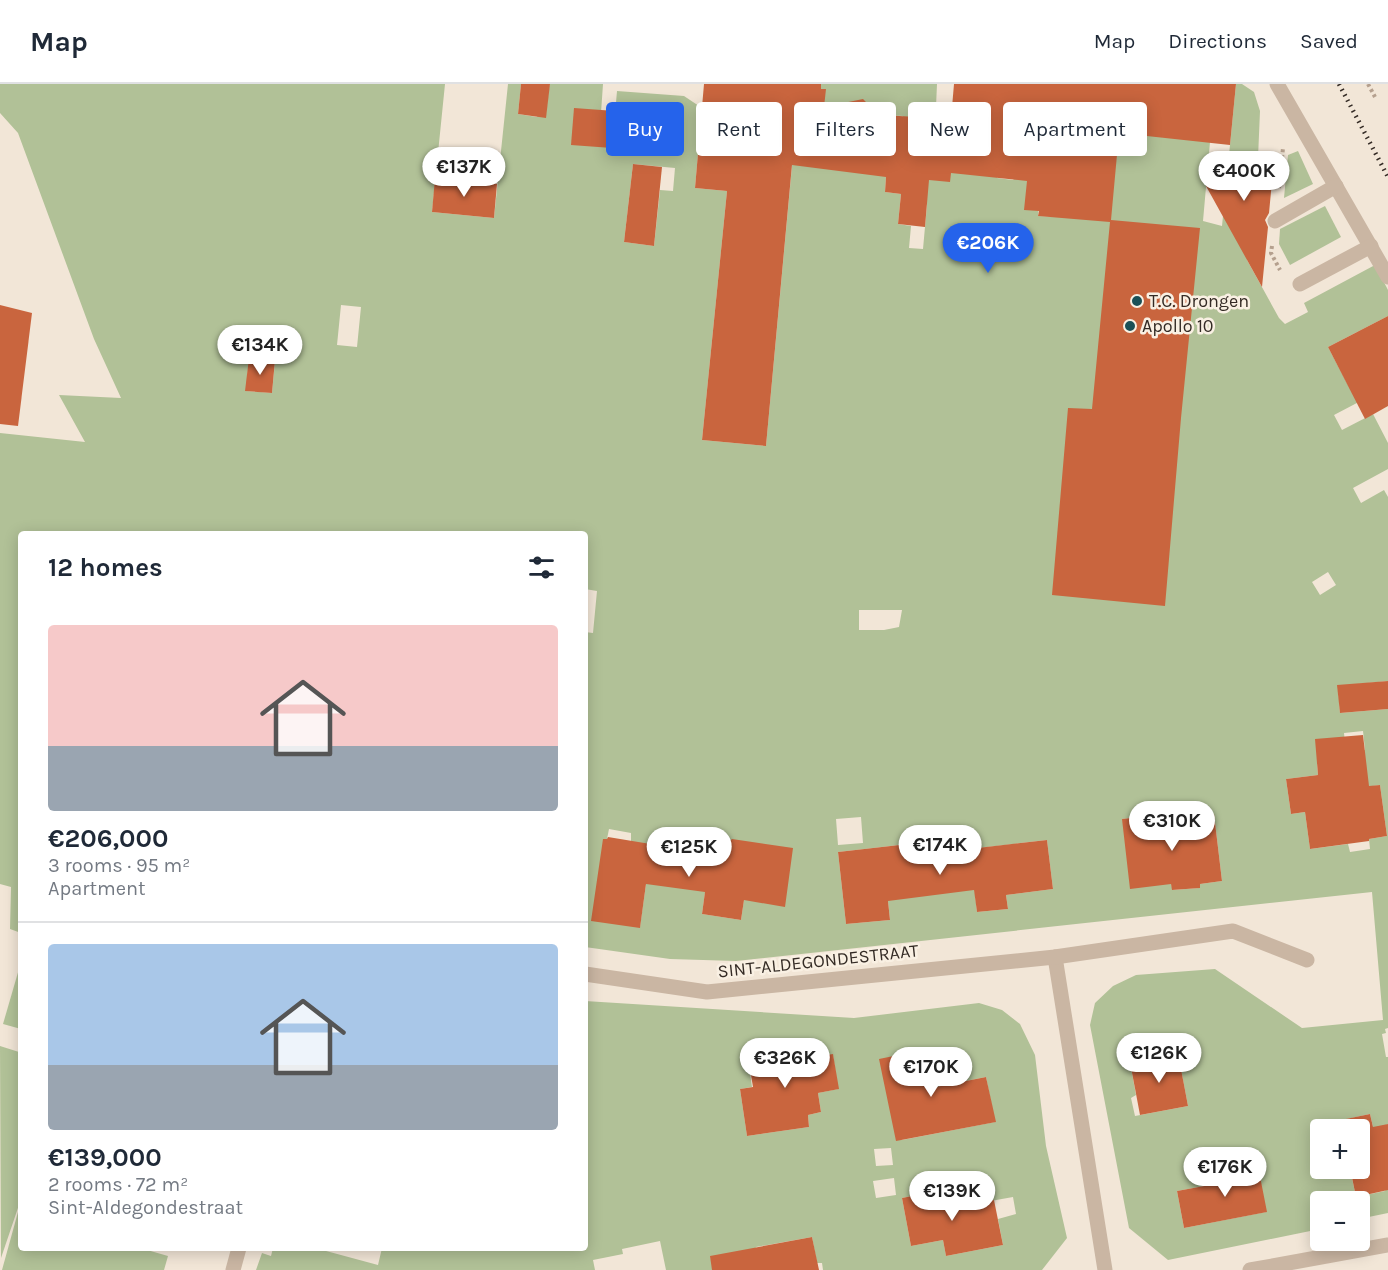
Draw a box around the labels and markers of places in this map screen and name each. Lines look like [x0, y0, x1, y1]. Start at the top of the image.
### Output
pin: €137K [422, 147, 506, 198]
pin: €400K [1202, 151, 1286, 202]
pin: €206K [946, 223, 1030, 274]
place label: T.C. Drongen [1149, 290, 1249, 312]
marker: T.C. Drongen [1130, 294, 1144, 308]
place label: Apollo 10 [1142, 315, 1214, 337]
marker: Apollo 10 [1123, 319, 1137, 333]
pin: €134K [218, 325, 302, 376]
pin: €310K [1130, 801, 1214, 852]
pin: €174K [898, 825, 982, 876]
pin: €125K [647, 827, 731, 878]
pin: €126K [1117, 1033, 1201, 1084]
pin: €326K [743, 1038, 827, 1089]
pin: €170K [889, 1047, 973, 1098]
pin: €176K [1183, 1147, 1267, 1198]
pin: €139K [910, 1171, 994, 1222]

